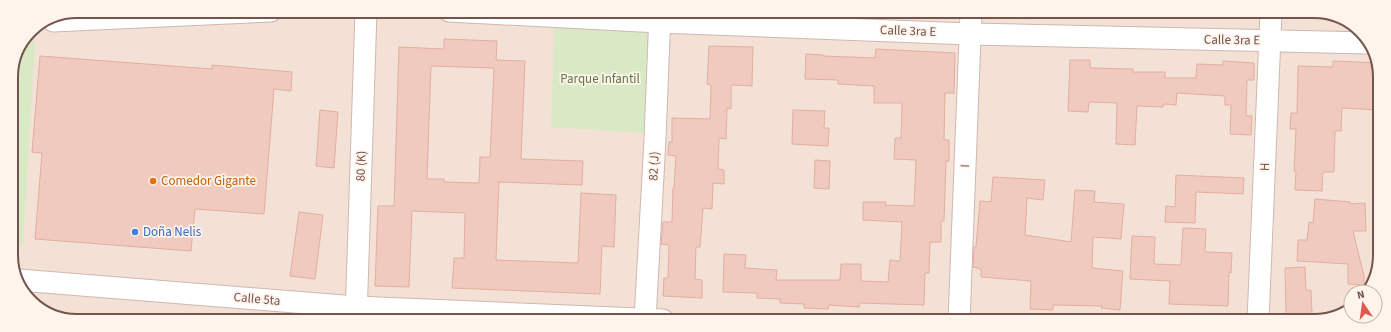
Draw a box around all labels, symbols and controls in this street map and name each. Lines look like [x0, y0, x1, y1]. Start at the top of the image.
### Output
street label: Calle 3ra E [880, 21, 937, 41]
street label: Calle 3ra E [1204, 31, 1260, 49]
park label: Parque Infantil [560, 70, 640, 88]
street label: 80 (K) [351, 150, 371, 182]
street label: 82 (J) [644, 151, 664, 181]
street label: H [1256, 162, 1274, 172]
street label: I [956, 164, 974, 168]
place label: Comedor Gigante [161, 172, 256, 190]
marker: Comedor Gigante [148, 176, 158, 186]
place label: Doña Nelis [143, 223, 202, 241]
marker: Doña Nelis [130, 227, 140, 237]
north arrow [1343, 284, 1383, 324]
text: N [1356, 287, 1366, 303]
street label: Calle 5ta [233, 288, 281, 310]

